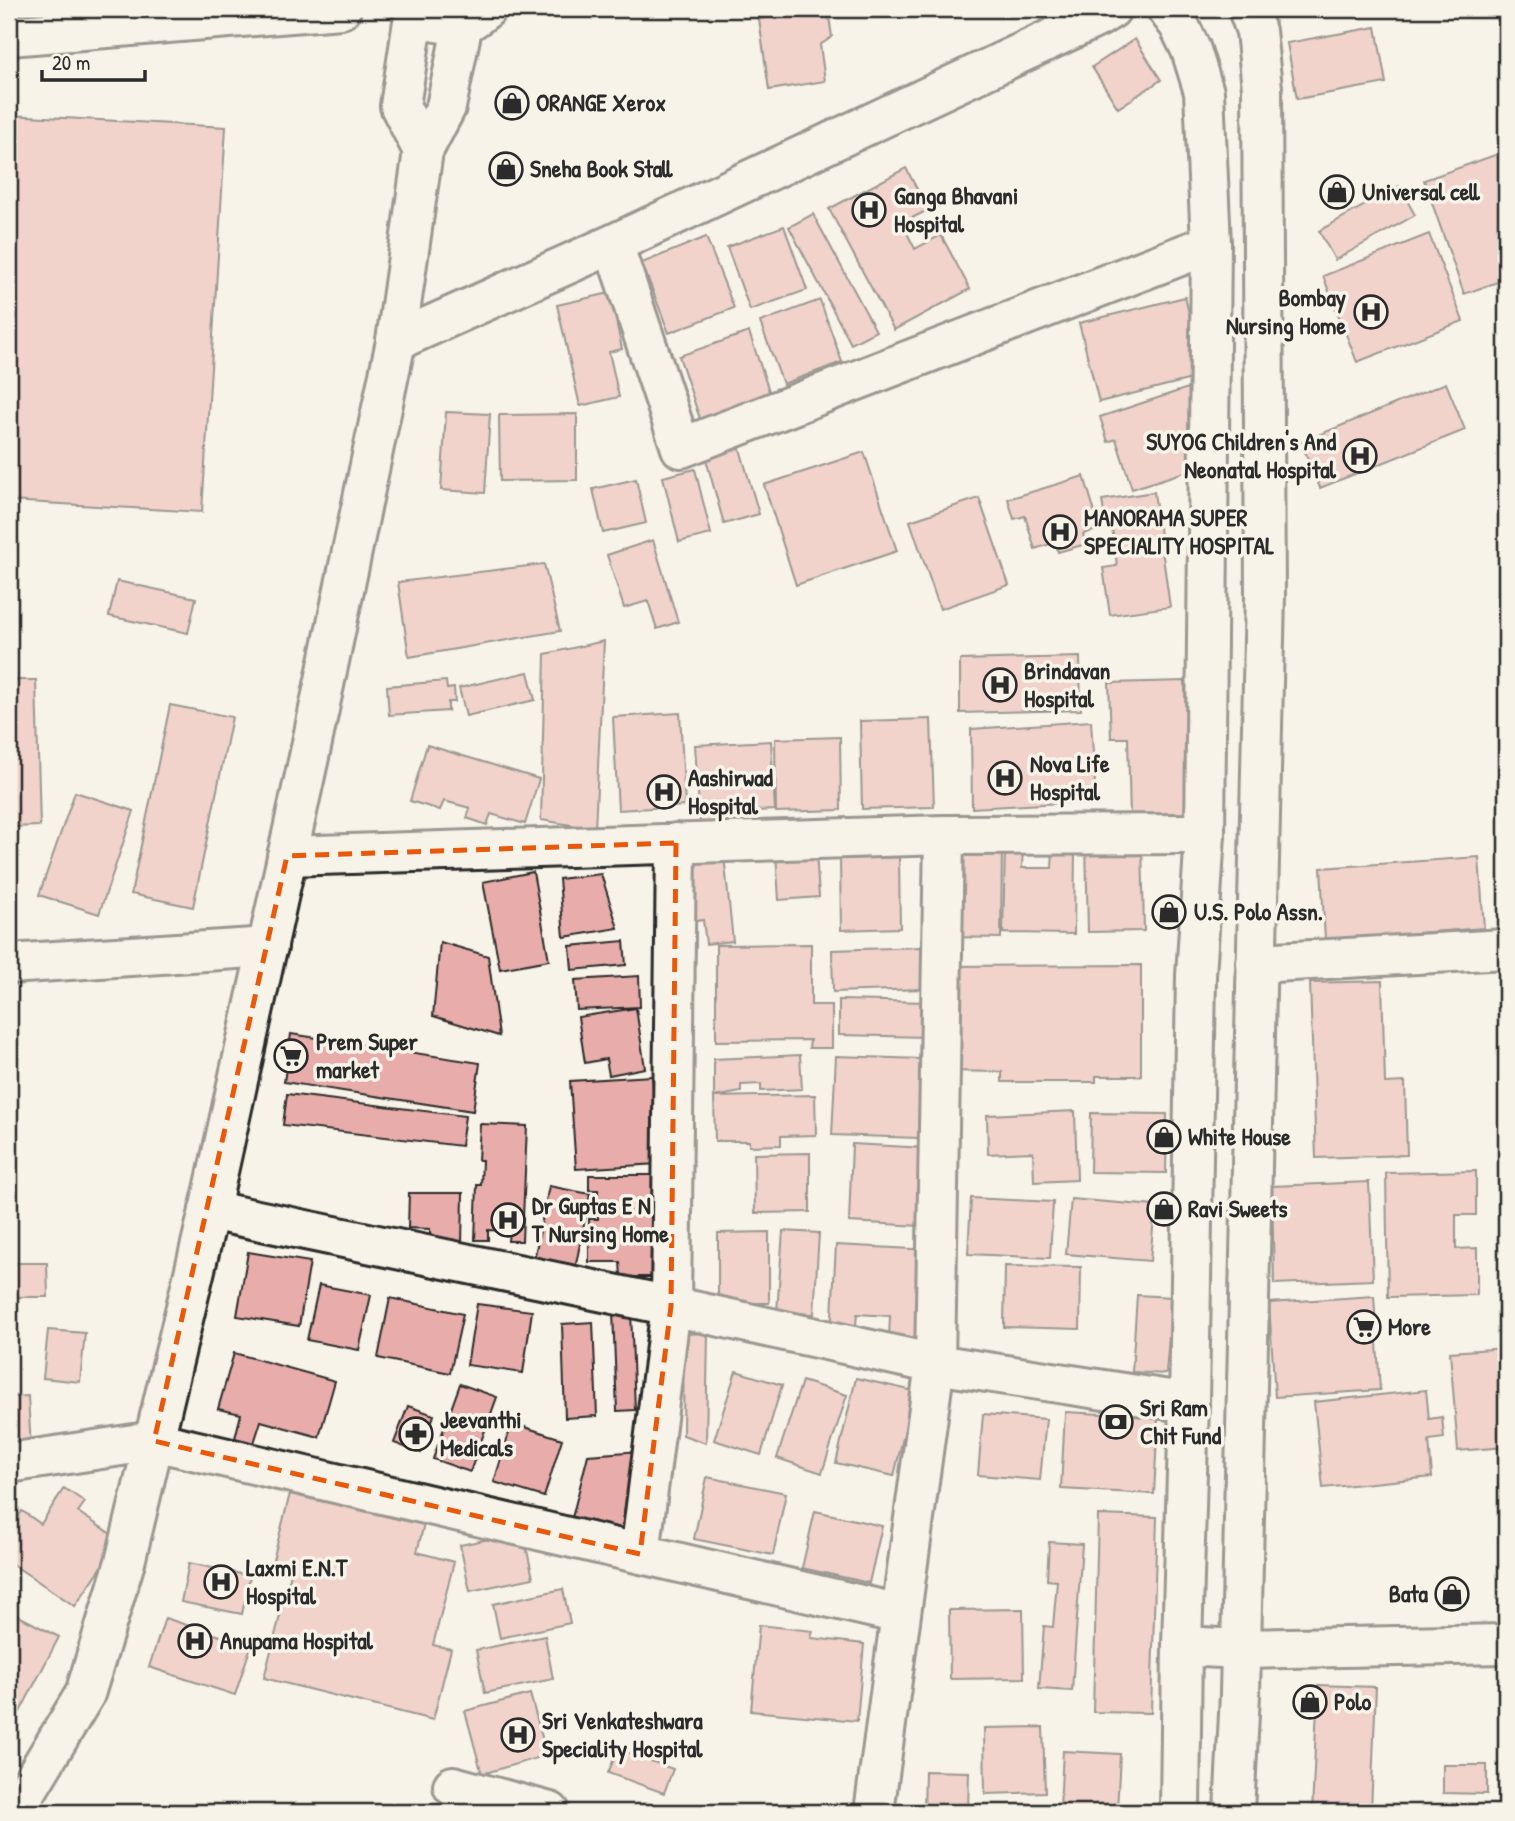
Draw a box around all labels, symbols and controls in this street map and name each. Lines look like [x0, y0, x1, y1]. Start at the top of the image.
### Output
scale bar [42, 38, 145, 82]
text: 20 m [52, 48, 90, 77]
shop icon: ORANGE Xerox [493, 84, 531, 122]
place label: ORANGE Xerox [536, 86, 666, 118]
shop icon: Sneha Book Stall [487, 150, 525, 188]
place label: Sneha Book Stall [530, 152, 673, 184]
shop icon: Universal cell [1318, 173, 1356, 211]
place label: Universal cell [1362, 175, 1480, 207]
place label: Ganga Bhavani Hospital [894, 179, 1018, 240]
hospital icon: Ganga Bhavani Hospital [850, 191, 888, 229]
place label: Bombay Nursing Home [1226, 281, 1346, 342]
hospital icon: Bombay Nursing Home [1352, 293, 1390, 331]
place label: SUYOG Children's And Neonatal Hospital [1146, 425, 1337, 486]
hospital icon: SUYOG Children's And Neonatal Hospital [1341, 437, 1379, 475]
place label: MANORAMA SUPER SPECIALITY HOSPITAL [1084, 501, 1274, 561]
hospital icon: MANORAMA SUPER SPECIALITY HOSPITAL [1041, 513, 1079, 551]
place label: Brindavan Hospital [1024, 654, 1110, 715]
hospital icon: Brindavan Hospital [981, 666, 1019, 704]
place label: Nova Life Hospital [1030, 747, 1110, 808]
hospital icon: Nova Life Hospital [986, 759, 1024, 797]
place label: Aashirwad Hospital [688, 761, 774, 822]
hospital icon: Aashirwad Hospital [645, 773, 683, 811]
shop icon: U.S. Polo Assn. [1150, 893, 1188, 931]
place label: U.S. Polo Assn. [1194, 895, 1323, 927]
place label: Prem Super market [316, 1025, 419, 1085]
supermarket icon: Prem Super market [272, 1037, 310, 1075]
shop icon: White House [1145, 1118, 1183, 1156]
place label: White House [1188, 1120, 1291, 1152]
place label: Dr Guptas E N T Nursing Home [531, 1189, 669, 1250]
shop icon: Ravi Sweets [1145, 1190, 1183, 1228]
place label: Ravi Sweets [1188, 1192, 1288, 1224]
hospital icon: Dr Guptas E N T Nursing Home [489, 1201, 527, 1239]
supermarket icon: More [1345, 1308, 1383, 1346]
place label: More [1388, 1310, 1431, 1342]
place label: Sri Ram Chit Fund [1140, 1391, 1222, 1451]
place label: Jeevanthi Medicals [440, 1403, 522, 1463]
bank icon: Sri Ram Chit Fund [1097, 1403, 1135, 1441]
pharmacy icon: Jeevanthi Medicals [397, 1415, 435, 1453]
place label: Laxmi E.N.T Hospital [246, 1551, 348, 1612]
hospital icon: Laxmi E.N.T Hospital [202, 1563, 240, 1601]
shop icon: Bata [1433, 1575, 1471, 1613]
place label: Bata [1389, 1577, 1429, 1609]
hospital icon: Anupama Hospital [176, 1622, 214, 1660]
place label: Anupama Hospital [220, 1624, 374, 1657]
shop icon: Polo [1291, 1683, 1329, 1721]
place label: Polo [1334, 1685, 1372, 1717]
place label: Sri Venkateshwara Speciality Hospital [542, 1704, 703, 1765]
hospital icon: Sri Venkateshwara Speciality Hospital [499, 1716, 537, 1754]

